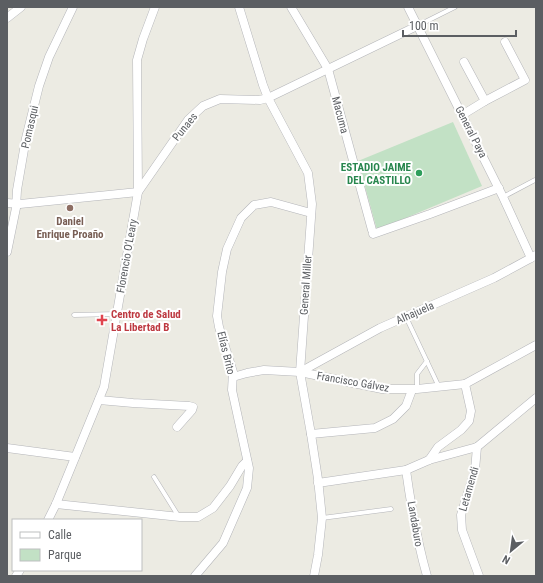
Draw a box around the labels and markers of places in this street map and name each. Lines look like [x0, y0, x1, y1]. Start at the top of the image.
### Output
place label: ESTADIO JAIME DEL CASTILLO [341, 161, 412, 187]
marker: ESTADIO JAIME DEL CASTILLO [414, 168, 424, 178]
marker: Daniel Enrique Proaño [65, 203, 75, 213]
place label: Daniel Enrique Proaño [36, 215, 104, 241]
place label: Centro de Salud La Libertad B [111, 308, 181, 334]
marker: Centro de Salud La Libertad B [96, 314, 108, 326]

